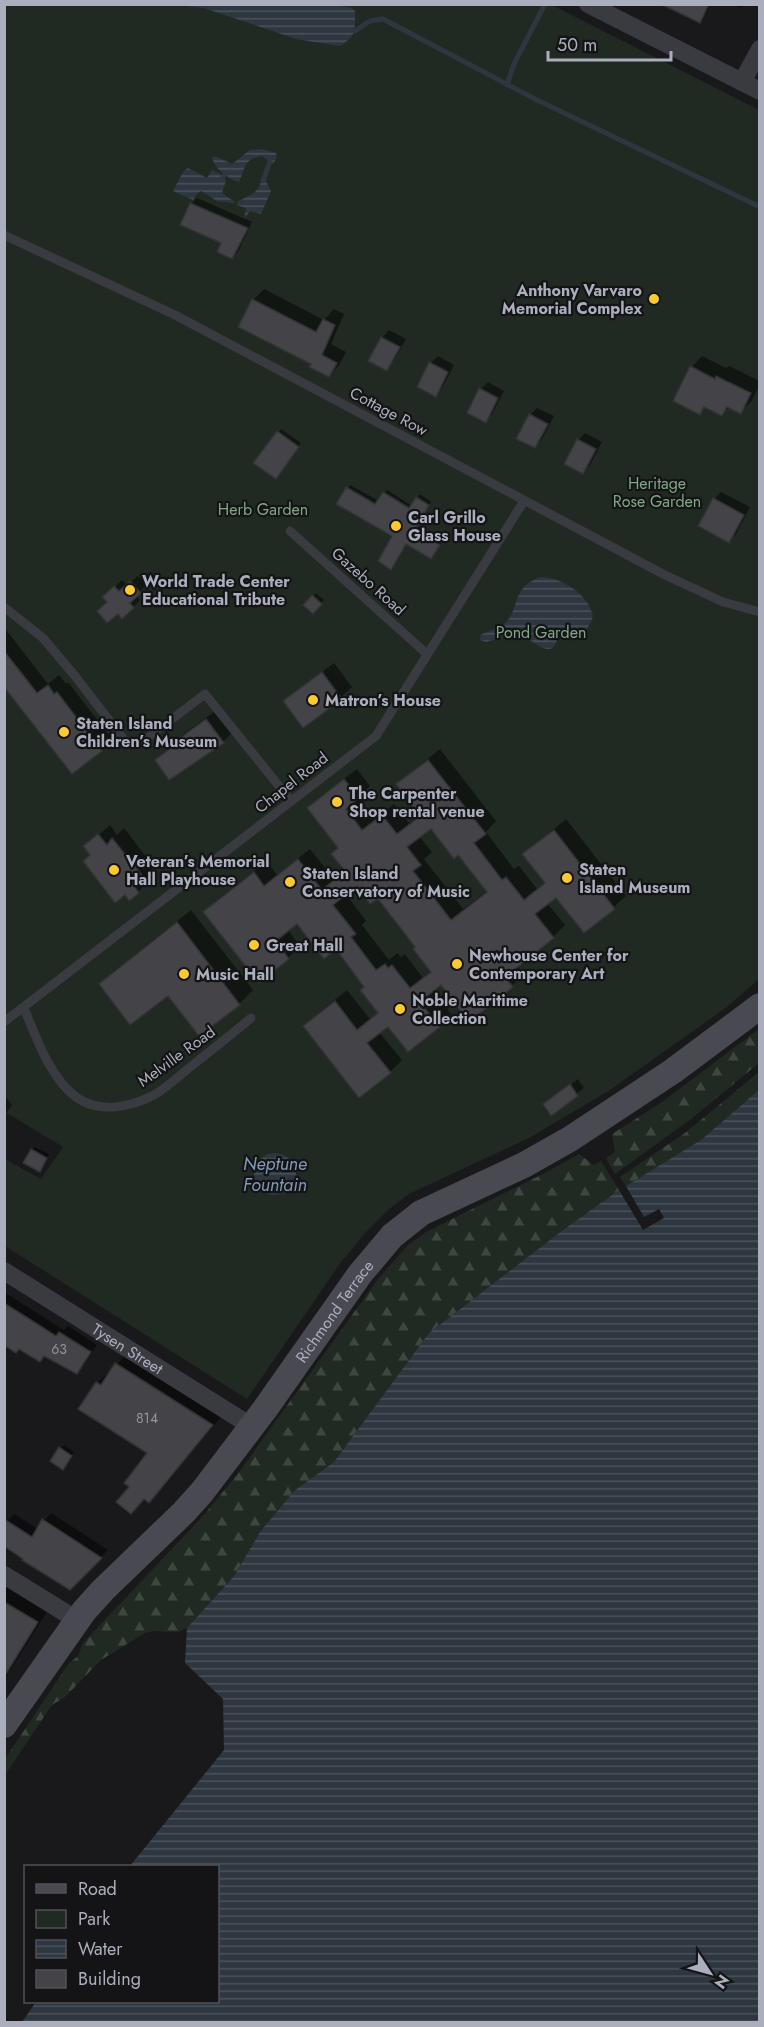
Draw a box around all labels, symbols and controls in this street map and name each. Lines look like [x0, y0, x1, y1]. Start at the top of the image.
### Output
scale bar [548, 24, 671, 62]
text: 50 m [557, 32, 597, 58]
place label: Anthony Varvaro Memorial Complex [502, 279, 642, 320]
marker: Anthony Varvaro Memorial Complex [647, 292, 661, 306]
street label: Cottage Row [346, 381, 432, 442]
park label: Heritage Rose Garden [613, 472, 701, 513]
park label: Herb Garden [218, 498, 308, 521]
place label: Carl Grillo Glass House [408, 506, 501, 547]
marker: Carl Grillo Glass House [389, 519, 403, 533]
street label: Gazebo Road [327, 542, 411, 621]
place label: World Trade Center Educational Tribute [142, 570, 290, 611]
marker: World Trade Center Educational Tribute [123, 583, 137, 597]
park label: Pond Garden [496, 621, 586, 644]
place label: Matron’s House [325, 689, 441, 712]
marker: Matron’s House [306, 693, 320, 707]
place label: Staten Island Children’s Museum [76, 712, 217, 753]
marker: Staten Island Children’s Museum [57, 725, 71, 739]
street label: Chapel Road [250, 746, 333, 818]
place label: The Carpenter Shop rental venue [349, 782, 485, 823]
marker: The Carpenter Shop rental venue [330, 795, 344, 809]
place label: Veteran’s Memorial Hall Playhouse [125, 850, 270, 891]
place label: Staten Island Museum [579, 858, 690, 899]
place label: Staten Island Conservatory of Music [302, 862, 470, 903]
marker: Veteran’s Memorial Hall Playhouse [107, 863, 121, 877]
marker: Staten Island Museum [560, 871, 574, 885]
marker: Staten Island Conservatory of Music [283, 875, 297, 889]
place label: Great Hall [266, 934, 343, 957]
marker: Great Hall [247, 938, 261, 952]
place label: Newhouse Center for Contemporary Art [469, 944, 629, 985]
marker: Newhouse Center for Contemporary Art [450, 957, 464, 971]
place label: Music Hall [196, 963, 274, 986]
marker: Music Hall [177, 967, 191, 981]
place label: Noble Maritime Collection [412, 989, 528, 1030]
marker: Noble Maritime Collection [393, 1002, 407, 1016]
street label: Melville Road [133, 1020, 220, 1092]
water label: Neptune Fountain [243, 1151, 307, 1198]
street label: Richmond Terrace [290, 1255, 379, 1368]
street label: Tysen Street [87, 1318, 168, 1380]
house number: 63 [51, 1339, 67, 1359]
house number: 814 [136, 1408, 158, 1428]
legend [24, 1865, 219, 2003]
text: Road [78, 1876, 117, 1902]
text: Park [78, 1906, 110, 1932]
text: Water [78, 1936, 123, 1962]
north arrow [680, 1943, 740, 2003]
text: Building [78, 1966, 141, 1992]
text: N [709, 1970, 735, 1993]

